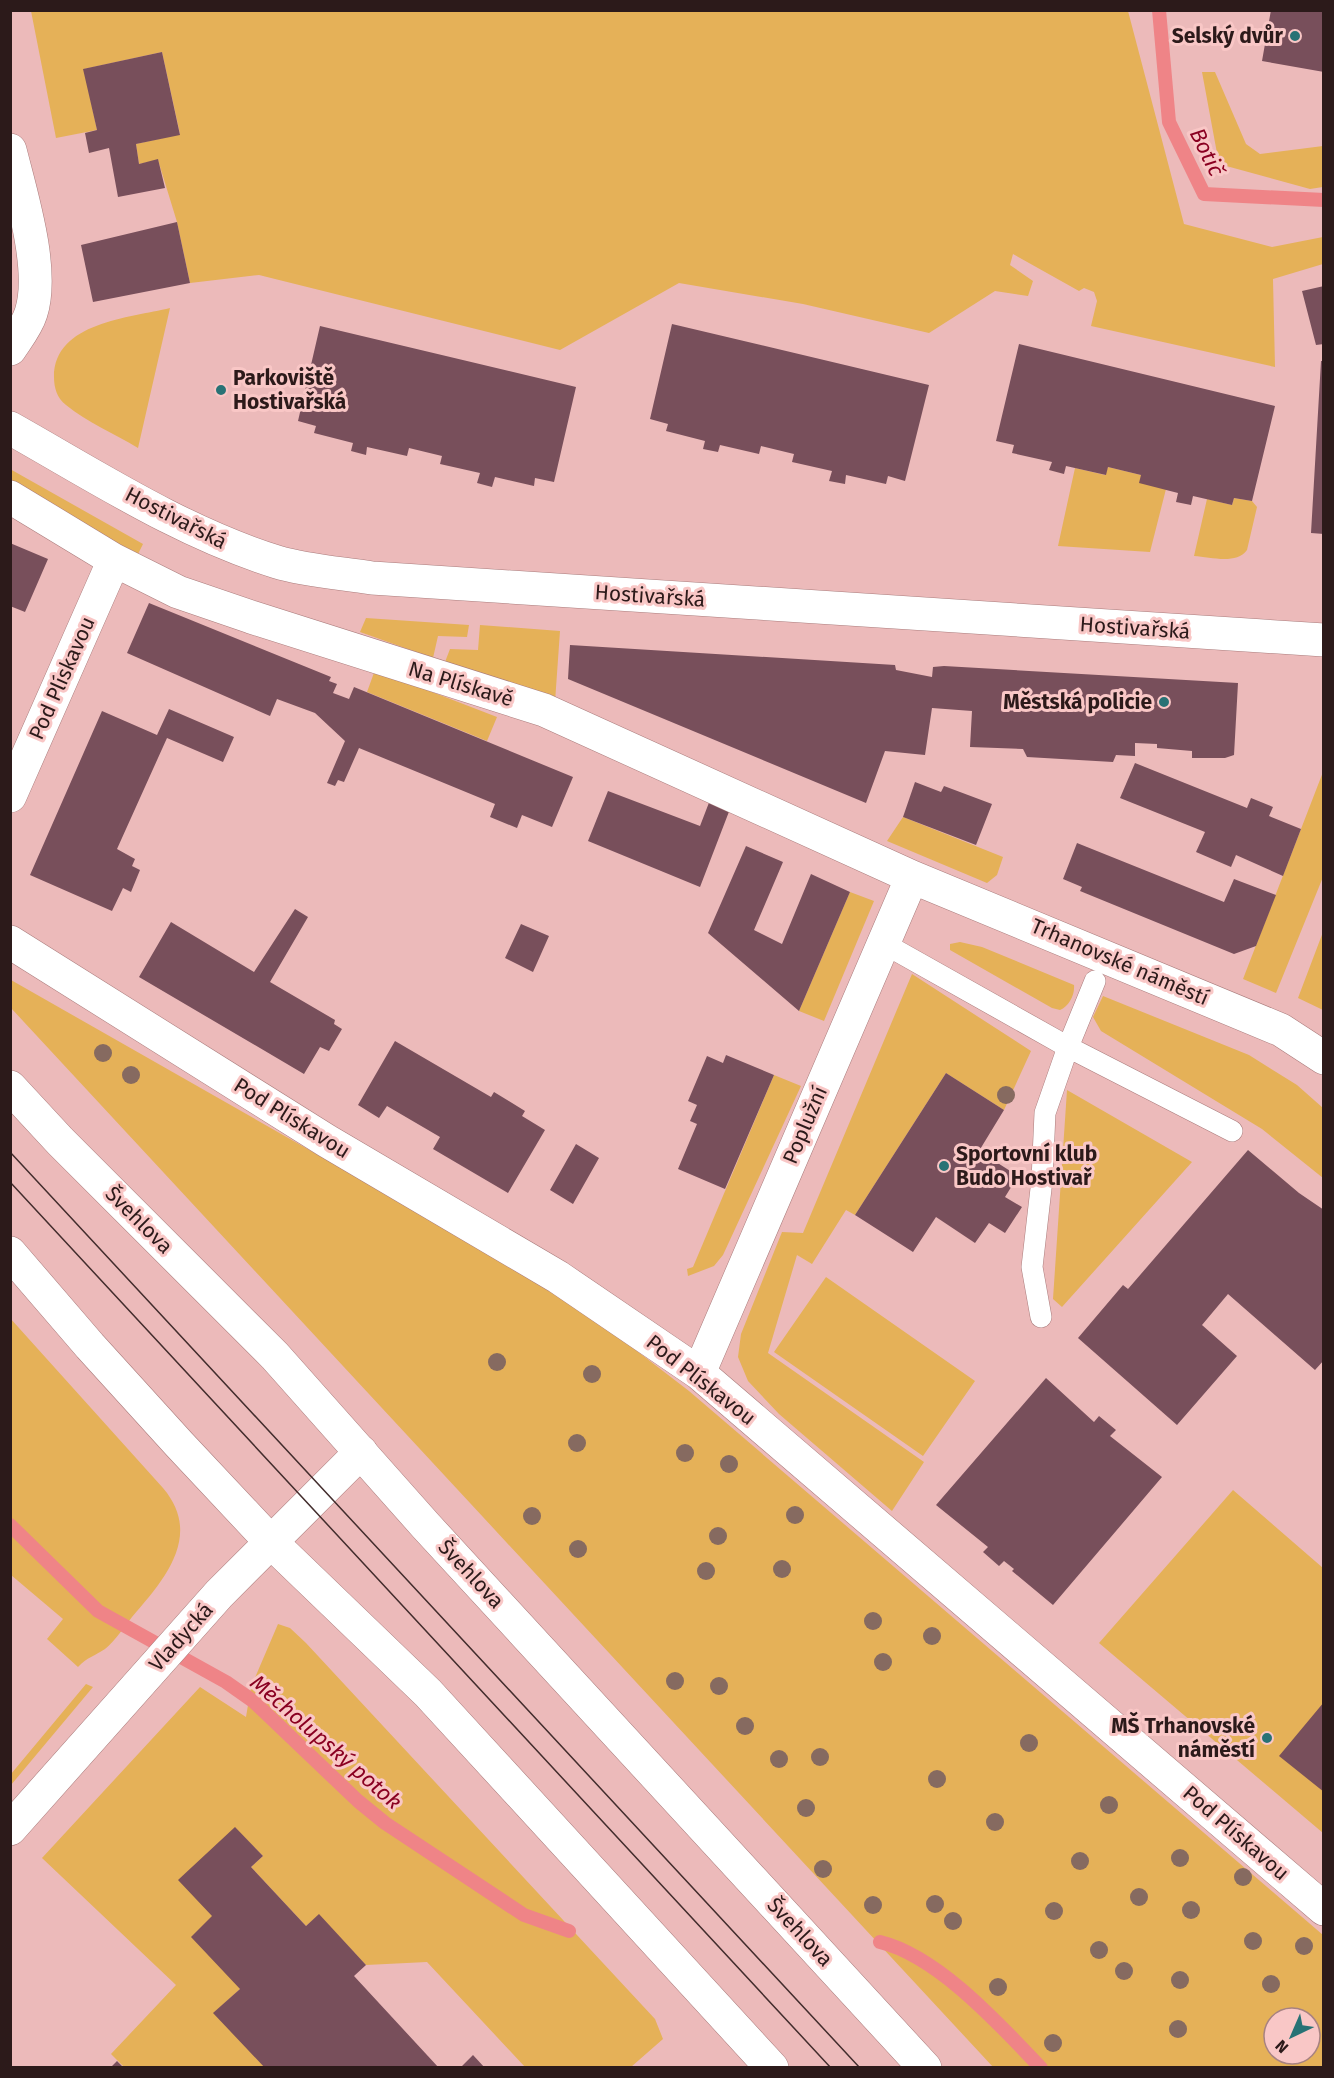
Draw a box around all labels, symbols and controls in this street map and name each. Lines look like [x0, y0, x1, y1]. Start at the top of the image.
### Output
place label: Selský dvůr [1172, 23, 1284, 49]
marker: Selský dvůr [1288, 29, 1302, 43]
water label: Botič [1184, 123, 1231, 182]
place label: Parkoviště Hostivařská [233, 365, 346, 415]
marker: Parkoviště Hostivařská [214, 383, 228, 397]
street label: Hostivařská [121, 481, 231, 555]
street label: Hostivařská [594, 579, 706, 613]
street label: Hostivařská [1079, 611, 1191, 645]
street label: Pod Plískavou [23, 612, 101, 744]
street label: Na Plískavě [405, 656, 517, 712]
place label: Městská policie [1003, 689, 1152, 715]
marker: Městská policie [1157, 695, 1171, 709]
street label: Trhanovské náměstí [1027, 913, 1213, 1011]
street label: Pod Plískavou [229, 1072, 355, 1164]
street label: Poplužní [777, 1082, 833, 1168]
place label: Sportovní klub Budo Hostivař [956, 1141, 1097, 1191]
marker: Sportovní klub Budo Hostivař [937, 1159, 951, 1173]
street label: Švehlova [100, 1181, 178, 1259]
street label: Pod Plískavou [641, 1329, 761, 1431]
street label: Švehlova [433, 1534, 509, 1614]
street label: Vladycká [143, 1597, 219, 1677]
water label: Měcholupský potok [245, 1669, 407, 1815]
place label: MŠ Trhanovské náměstí [1111, 1711, 1255, 1763]
marker: MŠ Trhanovské náměstí [1260, 1731, 1274, 1745]
street label: Pod Plískavou [1178, 1780, 1294, 1886]
street label: Švehlova [762, 1892, 838, 1972]
north arrow [1262, 2006, 1322, 2066]
text: N [1272, 2036, 1292, 2057]

